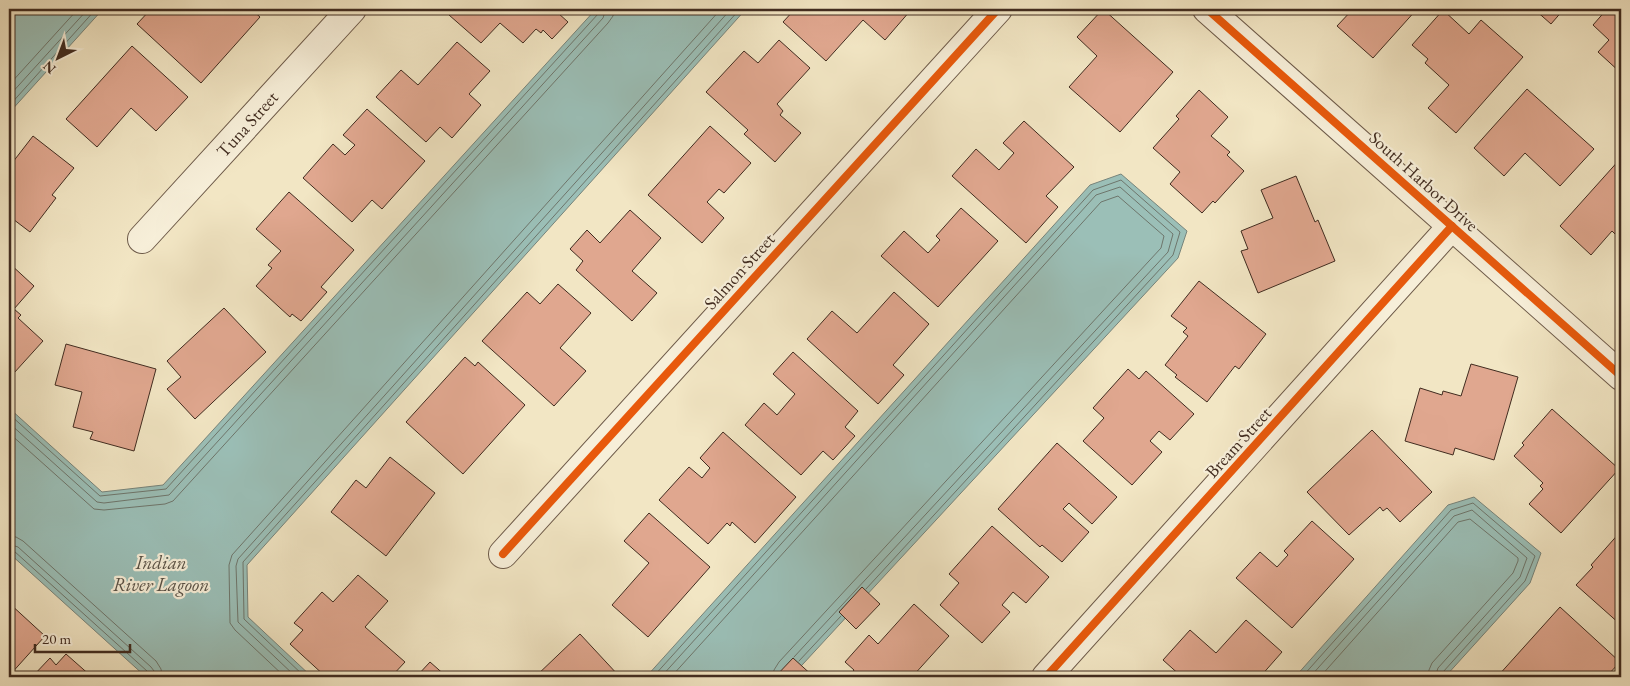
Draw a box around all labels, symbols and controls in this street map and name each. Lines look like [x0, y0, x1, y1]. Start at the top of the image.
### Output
north arrow [32, 32, 82, 82]
text: N [39, 57, 60, 78]
street label: Tuna Street [211, 86, 283, 162]
street label: South Harbor Drive [1365, 126, 1483, 236]
street label: Salmon Street [699, 228, 780, 314]
street label: Bream Street [1200, 401, 1276, 482]
water label: Indian River Lagoon [113, 550, 209, 597]
scale bar [35, 621, 130, 653]
text: 20 m [42, 629, 71, 648]

